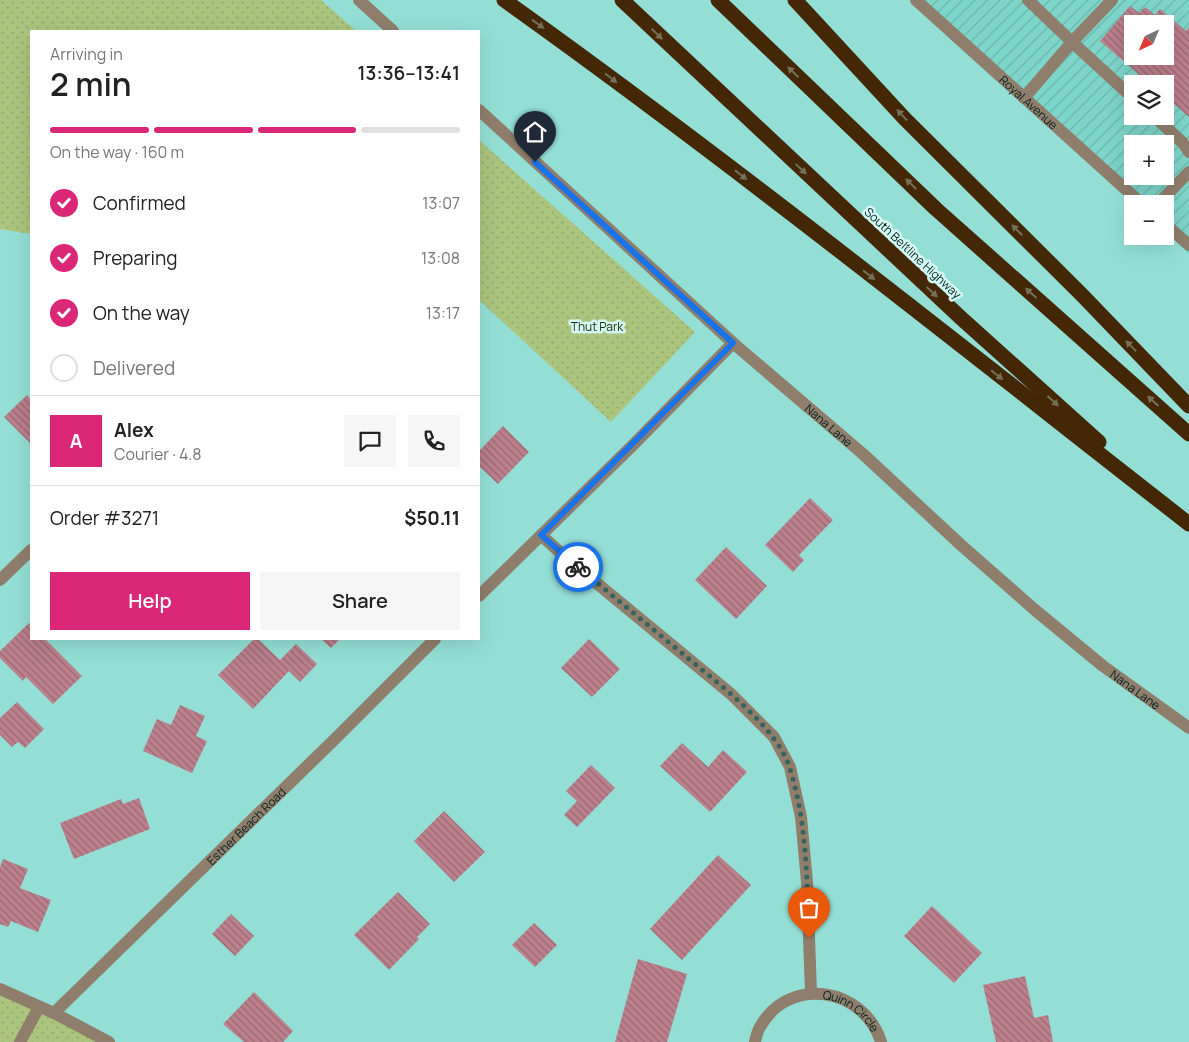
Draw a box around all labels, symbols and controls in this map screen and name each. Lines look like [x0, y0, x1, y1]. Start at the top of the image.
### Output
north arrow [1124, 15, 1174, 65]
map controls [1124, 15, 1174, 245]
one-way arrow [531, 19, 545, 29]
one-way arrow [650, 28, 662, 40]
text: Arriving in [50, 43, 123, 65]
text: 13:36–13:41 [358, 60, 460, 86]
text: 2 min [50, 62, 132, 106]
one-way arrow [788, 66, 800, 78]
street label: Royal Avenue [996, 71, 1062, 133]
one-way arrow [604, 72, 617, 83]
button: layers [1124, 75, 1174, 125]
one-way arrow [896, 110, 908, 122]
pin [514, 111, 556, 162]
icon: home [521, 118, 549, 146]
button: + [1124, 135, 1174, 185]
text: On the way · 160 m [50, 141, 184, 163]
one-way arrow [794, 163, 806, 175]
one-way arrow [734, 170, 747, 181]
one-way arrow [905, 178, 917, 190]
icon: check [50, 189, 78, 217]
text: Confirmed [93, 190, 186, 216]
text: 13:07 [422, 192, 460, 214]
button: − [1124, 195, 1174, 245]
street label: South Beltline Highway [861, 204, 966, 303]
one-way arrow [1011, 224, 1023, 236]
icon: check [50, 244, 78, 272]
text: Preparing [93, 245, 178, 271]
text: 13:08 [421, 247, 460, 269]
one-way arrow [862, 270, 876, 280]
one-way arrow [926, 286, 938, 298]
one-way arrow [1025, 288, 1038, 299]
icon: check [50, 299, 78, 327]
text: On the way [93, 300, 190, 326]
text: 13:17 [426, 302, 460, 324]
park label: Thut Park [571, 318, 624, 335]
one-way arrow [1125, 340, 1137, 352]
text: Delivered [93, 355, 175, 381]
one-way arrow [991, 369, 1004, 380]
one-way arrow [1046, 395, 1058, 407]
one-way arrow [1146, 396, 1159, 407]
street label: Nana Lane [801, 400, 857, 450]
button: chat [344, 415, 396, 467]
button: phone [408, 415, 460, 467]
text: Alex [114, 417, 154, 443]
text: A [70, 428, 82, 454]
text: Courier · 4.8 [114, 443, 202, 465]
text: Order #3271 [50, 505, 159, 531]
text: $50.11 [404, 505, 460, 531]
courier [553, 542, 603, 592]
icon: bike [564, 553, 592, 581]
button: Help [50, 572, 250, 630]
button: Share [260, 572, 460, 630]
street label: Nana Lane [1107, 666, 1164, 713]
street label: Esther Beach Road [203, 783, 289, 868]
pin [788, 887, 830, 938]
icon: bag [795, 894, 823, 922]
street label: Quinn Circle [822, 986, 884, 1035]

